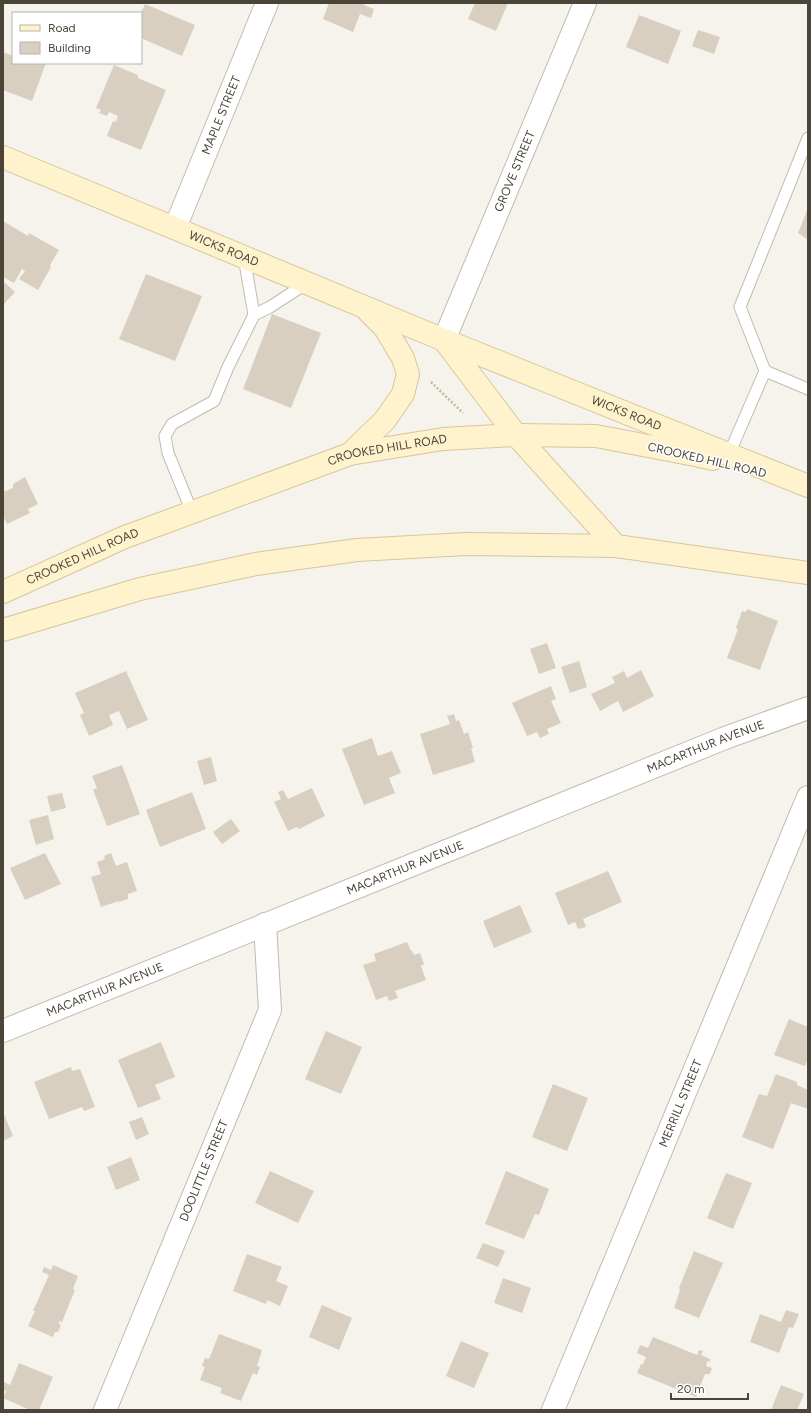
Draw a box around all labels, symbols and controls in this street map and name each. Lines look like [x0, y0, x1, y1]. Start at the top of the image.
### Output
legend [12, 12, 142, 64]
text: Road [48, 21, 76, 35]
text: Building [48, 41, 91, 55]
street label: MAPLE STREET [199, 73, 244, 157]
street label: GROVE STREET [491, 128, 538, 214]
street label: WICKS ROAD [187, 228, 261, 269]
street label: WICKS ROAD [589, 393, 664, 434]
street label: CROOKED HILL ROAD [326, 431, 448, 469]
street label: CROOKED HILL ROAD [646, 440, 768, 480]
street label: CROOKED HILL ROAD [24, 526, 140, 588]
street label: MACARTHUR AVENUE [645, 717, 766, 776]
street label: MACARTHUR AVENUE [345, 838, 466, 898]
street label: MACARTHUR AVENUE [44, 960, 165, 1020]
street label: MERRILL STREET [656, 1057, 705, 1149]
street label: DOOLITTLE STREET [177, 1117, 231, 1223]
scale bar [671, 1375, 748, 1401]
text: 20 m [677, 1382, 705, 1396]

